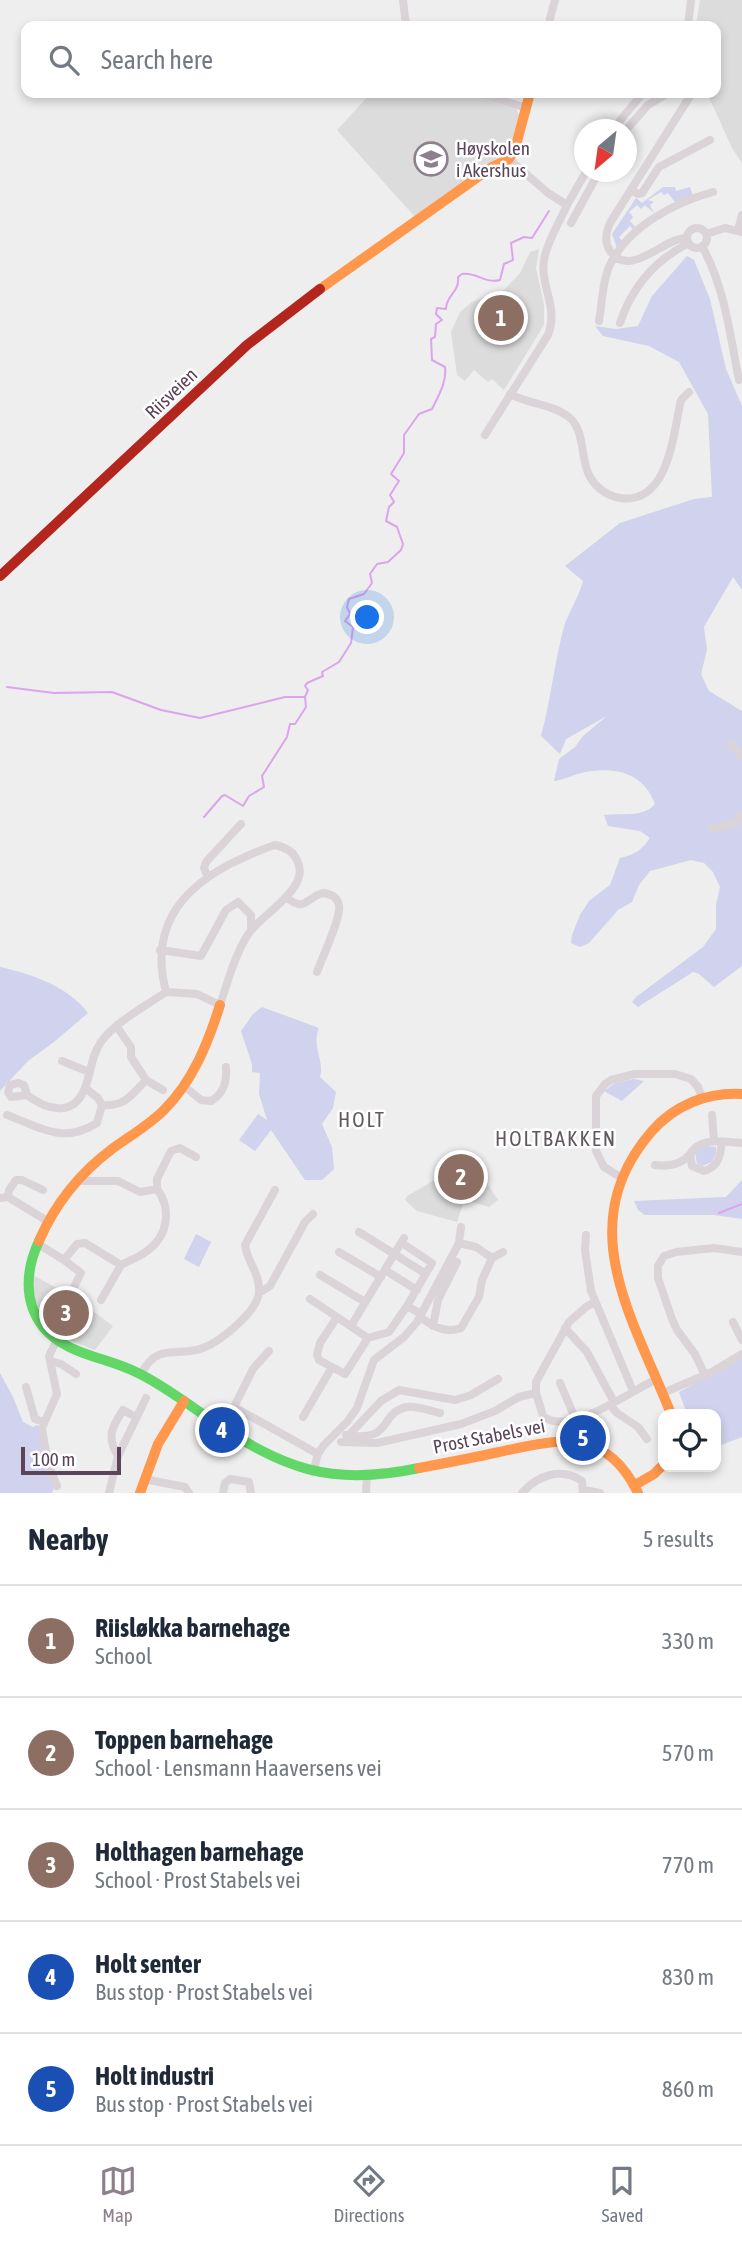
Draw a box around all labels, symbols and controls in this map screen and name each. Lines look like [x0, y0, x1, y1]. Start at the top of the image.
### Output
search box [21, 21, 721, 98]
icon: search [45, 41, 83, 79]
text: Search here [101, 45, 213, 75]
north arrow [574, 119, 637, 182]
place label: Høyskolen i Akershus [456, 137, 530, 181]
school or university icon: Høyskolen i Akershus [412, 140, 450, 178]
pin: 1 [478, 292, 524, 344]
street label: Riisveien [141, 363, 201, 423]
your location [350, 600, 384, 634]
district label: HOLT [338, 1107, 386, 1131]
district label: HOLTBAKKEN [495, 1126, 617, 1150]
pin: 2 [438, 1151, 484, 1203]
pin: 3 [43, 1287, 89, 1339]
pin: 4 [199, 1404, 245, 1456]
map controls [658, 1409, 721, 1472]
button: locate [658, 1409, 721, 1472]
pin: 5 [560, 1412, 606, 1464]
street label: Prost Stabels vei [431, 1414, 547, 1458]
scale bar [21, 1444, 121, 1476]
text: 100 m [32, 1448, 75, 1470]
text: Nearby [28, 1522, 108, 1556]
text: 5 results [643, 1526, 714, 1552]
text: Riisløkka barnehage [95, 1613, 290, 1643]
text: 1 [46, 1628, 56, 1654]
text: 330 m [662, 1628, 714, 1654]
text: School [95, 1643, 152, 1669]
text: Toppen barnehage [95, 1725, 273, 1755]
text: 2 [46, 1740, 56, 1766]
text: 570 m [662, 1740, 714, 1766]
text: School · Lensmann Haaversens vei [95, 1755, 382, 1781]
text: Holthagen barnehage [95, 1837, 304, 1867]
text: 3 [46, 1852, 56, 1878]
text: 770 m [662, 1852, 714, 1878]
text: School · Prost Stabels vei [95, 1867, 301, 1893]
text: Holt senter [95, 1949, 201, 1979]
text: 4 [46, 1964, 56, 1990]
text: 830 m [662, 1964, 714, 1990]
text: Bus stop · Prost Stabels vei [95, 1979, 313, 2005]
text: Holt industri [95, 2061, 214, 2091]
text: 5 [46, 2076, 56, 2102]
text: 860 m [662, 2076, 714, 2102]
text: Bus stop · Prost Stabels vei [95, 2091, 313, 2117]
tab: Map [99, 2162, 137, 2226]
tab: Directions [334, 2162, 404, 2226]
tab: Saved [601, 2162, 643, 2226]

